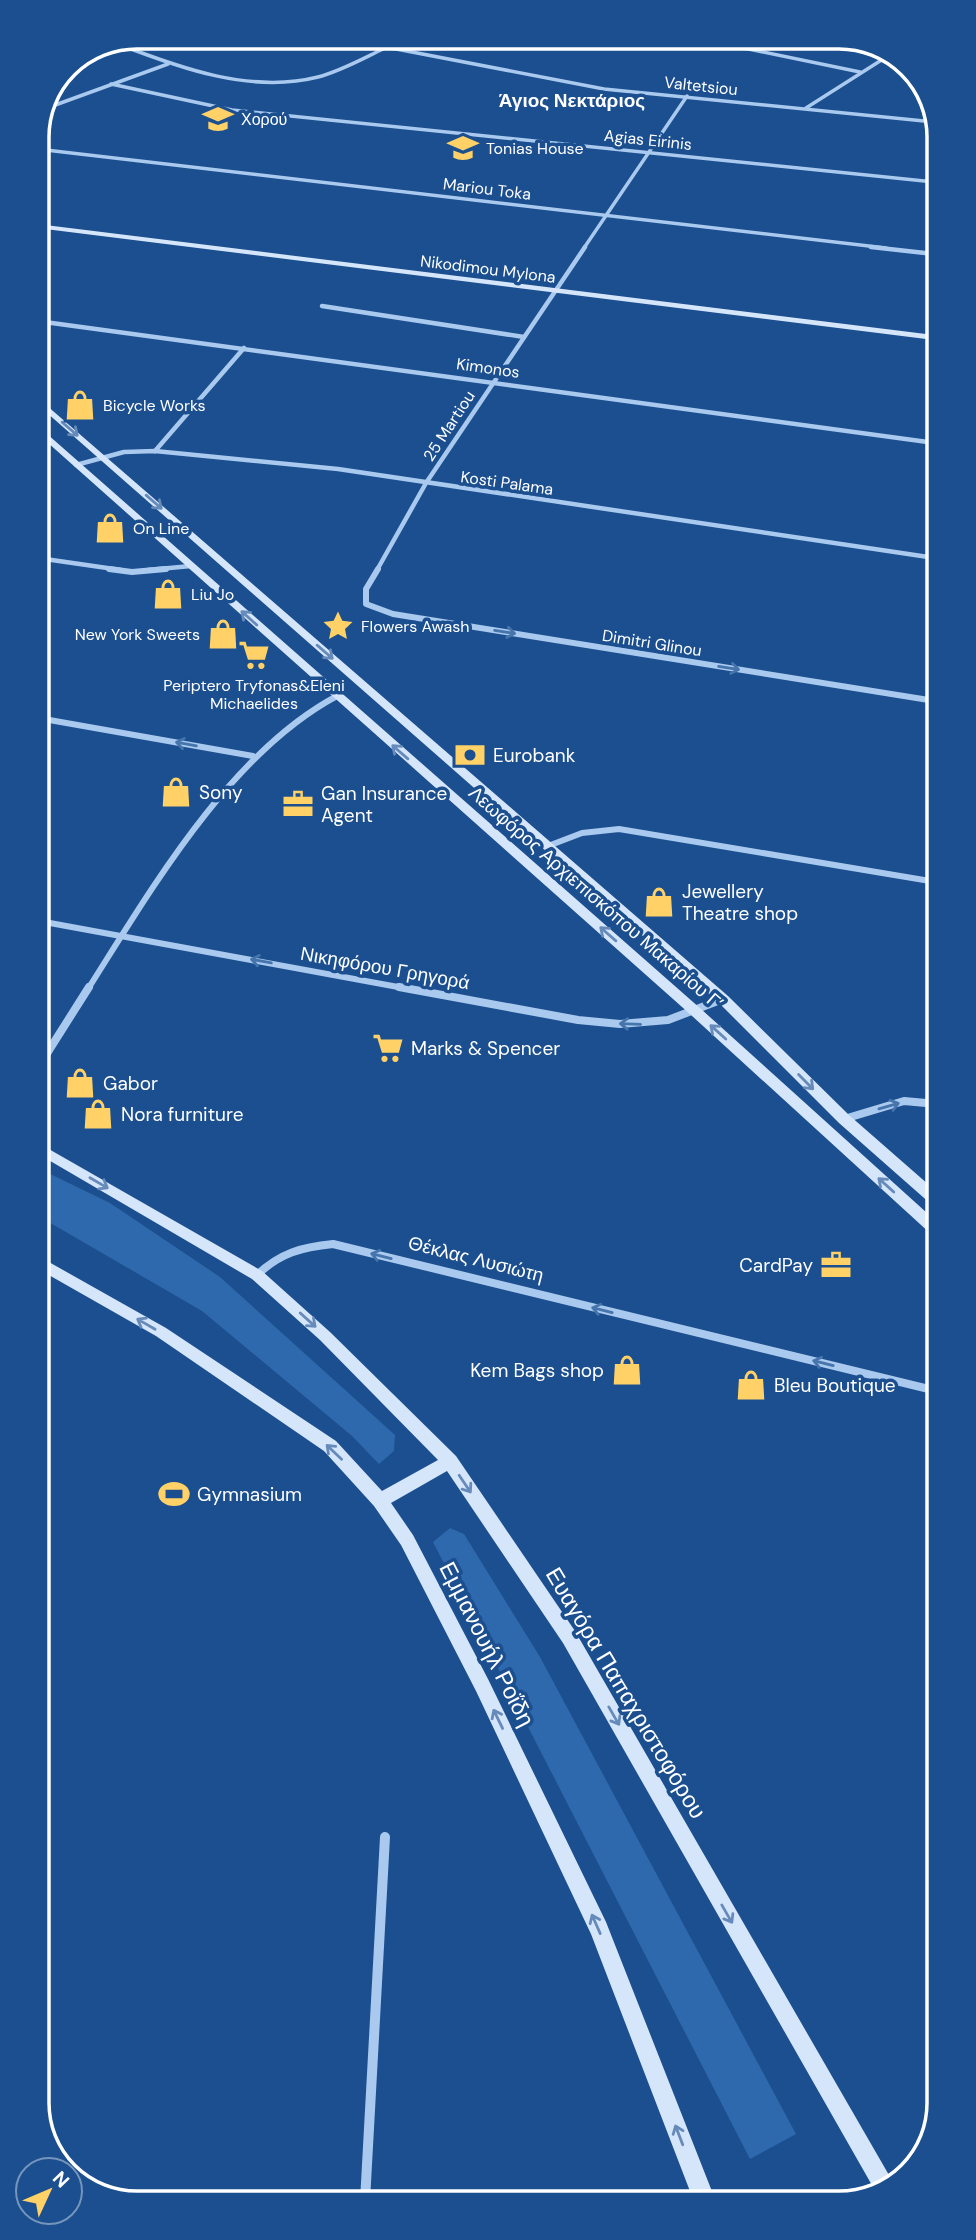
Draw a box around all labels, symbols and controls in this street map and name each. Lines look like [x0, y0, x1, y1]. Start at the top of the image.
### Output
street label: Valtetsiou [663, 72, 739, 100]
district label: Άγιος Νεκτάριος [499, 88, 645, 113]
school or university icon: Χορού [201, 102, 235, 136]
place label: Χορού [241, 109, 287, 130]
street label: Agias Eirinis [603, 125, 693, 155]
school or university icon: Tonias House [446, 131, 480, 165]
place label: Tonias House [486, 138, 584, 159]
street label: Mariou Toka [442, 173, 532, 205]
street label: Nikodimou Mylona [419, 250, 557, 288]
street label: Kimonos [455, 353, 521, 383]
street label: 25 Martiou [418, 387, 480, 465]
shop icon: Bicycle Works [63, 388, 97, 422]
place label: Bicycle Works [103, 395, 206, 416]
one-way arrow [61, 421, 79, 437]
street label: Kosti Palama [459, 466, 555, 500]
one-way arrow [144, 494, 162, 510]
shop icon: On Line [93, 511, 127, 545]
place label: On Line [133, 518, 189, 539]
shop icon: Liu Jo [151, 577, 185, 611]
place label: Liu Jo [191, 584, 234, 605]
one-way arrow [241, 609, 258, 626]
place icon: Flowers Awash [321, 609, 355, 643]
place label: Flowers Awash [361, 616, 469, 637]
shop icon: New York Sweets [206, 617, 240, 651]
place label: New York Sweets [75, 624, 200, 645]
street label: Dimitri Glinou [601, 625, 703, 661]
one-way arrow [493, 626, 516, 639]
supermarket icon: Periptero Tryfonas&Eleni Michaelides [237, 638, 271, 672]
one-way arrow [316, 644, 334, 660]
one-way arrow [717, 662, 740, 675]
place label: Periptero Tryfonas&Eleni Michaelides [163, 675, 345, 714]
one-way arrow [175, 737, 197, 750]
bank icon: Eurobank [453, 738, 487, 772]
place label: Eurobank [493, 743, 576, 768]
one-way arrow [391, 744, 409, 760]
shop icon: Sony [159, 775, 193, 809]
place label: Sony [199, 780, 243, 805]
street label: Λεωφόρος Αρχιεπισκόπου Μακαρίου Γ’ [463, 780, 729, 1016]
place label: Gan Insurance Agent [321, 781, 447, 828]
office icon: Gan Insurance Agent [281, 787, 315, 821]
place label: Jewellery Theatre shop [682, 879, 798, 926]
shop icon: Jewellery Theatre shop [642, 885, 676, 919]
one-way arrow [599, 926, 617, 942]
street label: Νικηφόρου Γρηγορά [298, 941, 472, 995]
one-way arrow [250, 954, 273, 967]
one-way arrow [619, 1018, 642, 1031]
one-way arrow [709, 1024, 727, 1040]
supermarket icon: Marks & Spencer [371, 1031, 405, 1065]
place label: Marks & Spencer [411, 1036, 560, 1061]
shop icon: Gabor [63, 1066, 97, 1100]
place label: Gabor [103, 1071, 158, 1096]
one-way arrow [798, 1073, 815, 1090]
shop icon: Nora furniture [81, 1097, 115, 1131]
one-way arrow [878, 1098, 900, 1111]
place label: Nora furniture [121, 1102, 243, 1127]
one-way arrow [88, 1176, 108, 1190]
one-way arrow [878, 1178, 896, 1194]
street label: Θέκλας Λυσιώτη [406, 1230, 546, 1288]
office icon: CardPay [819, 1248, 853, 1282]
one-way arrow [370, 1249, 393, 1262]
place label: CardPay [739, 1253, 813, 1278]
one-way arrow [591, 1302, 614, 1316]
one-way arrow [299, 1312, 317, 1328]
one-way arrow [136, 1317, 157, 1330]
shop icon: Kem Bags shop [610, 1353, 644, 1387]
one-way arrow [812, 1356, 835, 1369]
place label: Kem Bags shop [470, 1358, 604, 1383]
shop icon: Bleu Boutique [734, 1368, 768, 1402]
place label: Bleu Boutique [774, 1373, 896, 1398]
one-way arrow [326, 1443, 343, 1460]
one-way arrow [459, 1473, 473, 1493]
sports icon: Gymnasium [157, 1477, 191, 1511]
place label: Gymnasium [197, 1482, 302, 1507]
street label: Εμμανουήλ Ροΐδη [432, 1556, 542, 1732]
street label: Ευαγόρα Παπαχριστοφόρου [539, 1562, 713, 1824]
one-way arrow [607, 1706, 621, 1726]
one-way arrow [491, 1709, 504, 1730]
one-way arrow [720, 1903, 734, 1923]
one-way arrow [589, 1913, 602, 1935]
one-way arrow [672, 2125, 685, 2147]
north arrow [14, 2156, 84, 2226]
text: N [47, 2166, 75, 2193]

